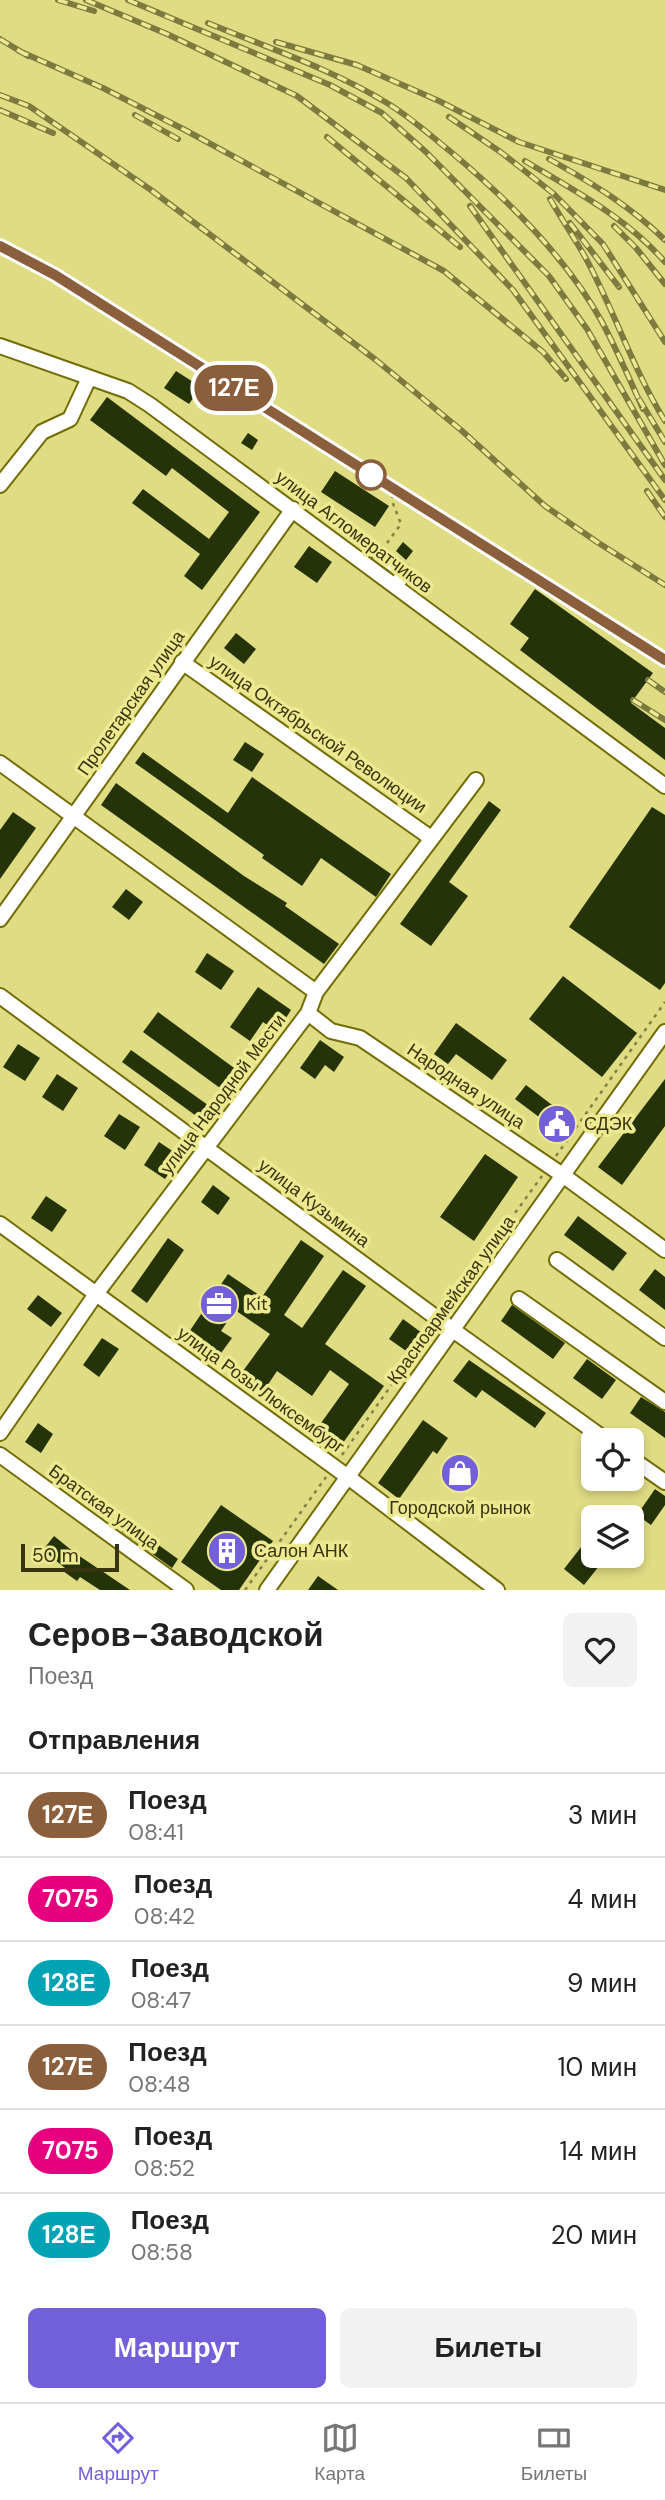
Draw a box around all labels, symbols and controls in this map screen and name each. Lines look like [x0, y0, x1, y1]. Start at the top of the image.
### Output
line badge: 127Е [185, 365, 283, 411]
text: 127Е [208, 372, 260, 403]
unlabelled marker [356, 460, 386, 490]
street label: улица Агломератчиков [271, 465, 437, 599]
street label: Пролетарская улица [72, 625, 191, 780]
street label: улица Октябрьской Революции [204, 649, 432, 819]
street label: улица Народной Мести [155, 1009, 291, 1179]
street label: Народная улица [402, 1038, 530, 1135]
public building icon: СДЭК [536, 1103, 578, 1145]
place label: СДЭК [584, 1112, 633, 1136]
street label: улица Кузьмина [253, 1153, 375, 1253]
street label: Красноармейская улица [382, 1210, 521, 1389]
office icon: Kit [198, 1283, 240, 1325]
place label: Kit [246, 1292, 268, 1316]
street label: улица Розы Люксембург [173, 1321, 350, 1459]
map controls [581, 1428, 644, 1568]
button: locate [581, 1428, 644, 1491]
shop icon: Городской рынок [439, 1452, 481, 1494]
street label: Братская улица [44, 1459, 165, 1556]
place label: Городской рынок [389, 1496, 531, 1520]
button: layers [581, 1505, 644, 1568]
building icon: Салон АНК [206, 1530, 248, 1572]
place label: Салон АНК [254, 1539, 349, 1563]
scale bar [21, 1541, 119, 1573]
text: 50 m [32, 1543, 79, 1568]
text: Серов-Заводской [28, 1613, 323, 1656]
button: heart [563, 1613, 637, 1687]
text: Поезд [28, 1661, 93, 1691]
text: Отправления [28, 1723, 200, 1757]
text: Поезд [128, 1783, 207, 1817]
text: 3 мин [568, 1798, 637, 1832]
text: 127Е [42, 1799, 93, 1830]
text: 08:41 [128, 1817, 184, 1847]
text: Поезд [134, 1867, 212, 1901]
text: 4 мин [568, 1882, 637, 1916]
text: 7075 [42, 1883, 99, 1914]
text: 08:42 [134, 1901, 195, 1931]
text: Поезд [131, 1951, 209, 1985]
text: 9 мин [567, 1966, 637, 2000]
text: 128Е [42, 1967, 96, 1998]
text: 08:47 [131, 1985, 191, 2015]
text: Поезд [128, 2035, 207, 2069]
text: 10 мин [557, 2050, 637, 2084]
text: 127Е [42, 2051, 93, 2082]
text: 08:48 [128, 2069, 191, 2099]
text: Поезд [134, 2119, 212, 2153]
text: 14 мин [559, 2134, 637, 2168]
text: 7075 [42, 2135, 99, 2166]
text: 08:52 [134, 2153, 195, 2183]
text: Поезд [131, 2203, 209, 2237]
text: 20 мин [551, 2218, 637, 2252]
text: 128Е [42, 2219, 96, 2250]
text: 08:58 [131, 2237, 193, 2267]
button: Маршрут [28, 2308, 326, 2388]
button: Билеты [340, 2308, 637, 2388]
tab: Маршрут [78, 2419, 159, 2486]
tab: Карта [314, 2419, 365, 2486]
tab: Билеты [521, 2419, 587, 2486]

